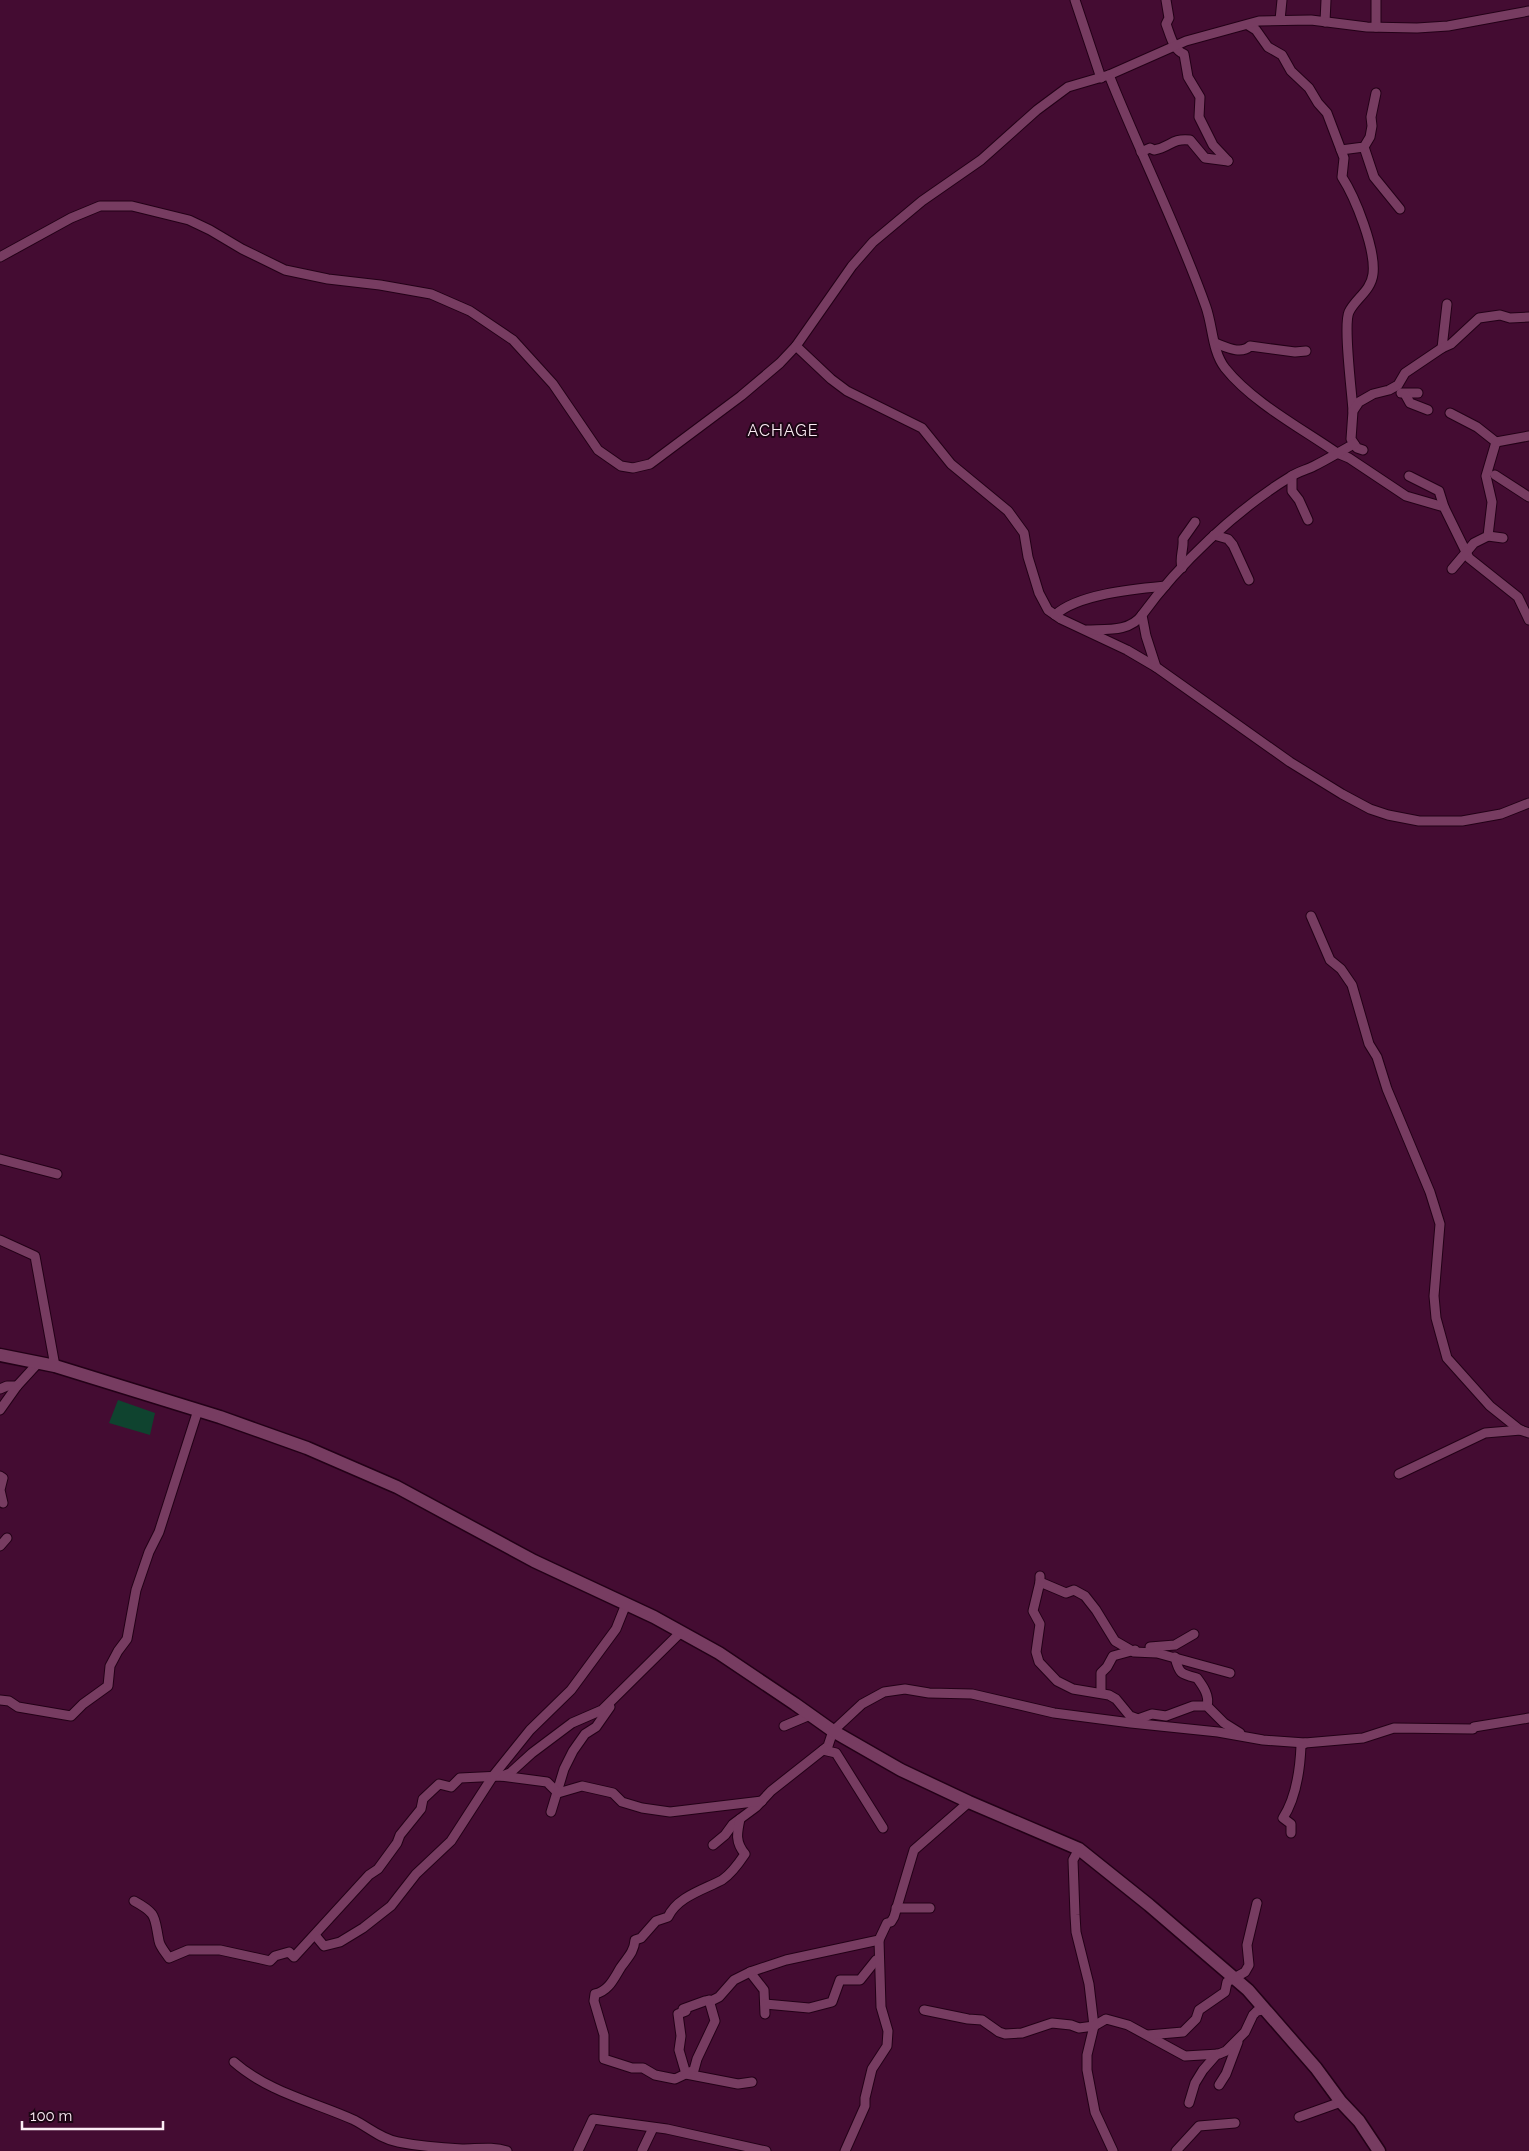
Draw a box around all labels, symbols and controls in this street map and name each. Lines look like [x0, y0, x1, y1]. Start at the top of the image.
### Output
district label: ACHAGE [748, 421, 818, 440]
scale bar [22, 2098, 164, 2130]
text: 100 m [30, 2107, 72, 2125]

